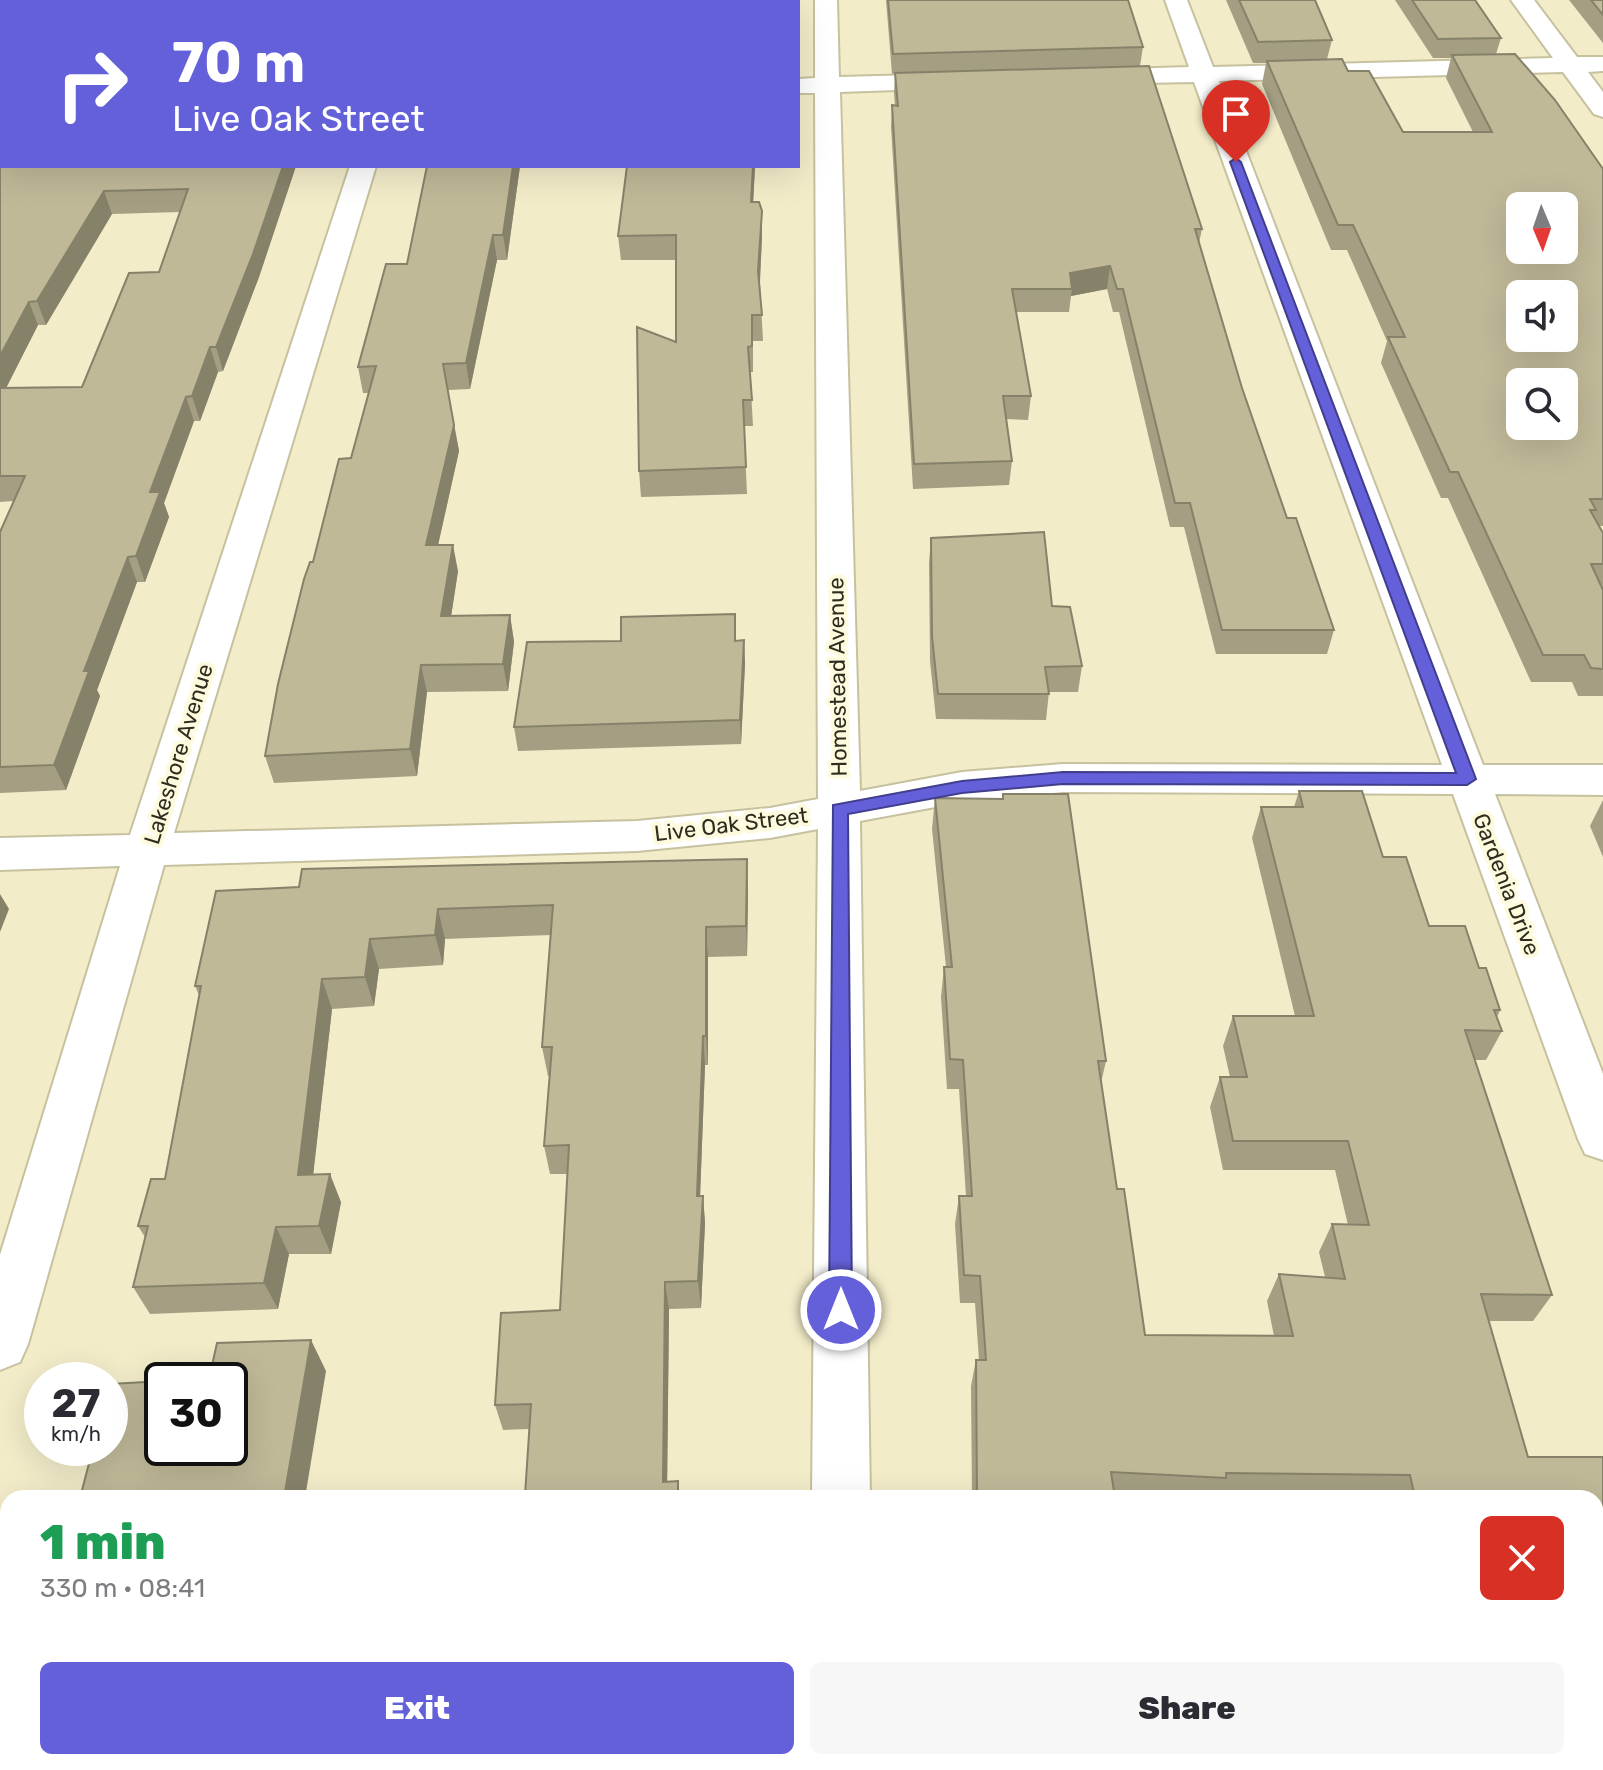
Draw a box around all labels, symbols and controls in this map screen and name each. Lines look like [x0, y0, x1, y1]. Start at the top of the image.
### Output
text: 70 m [172, 30, 305, 96]
icon: right [40, 32, 144, 136]
pin [1202, 80, 1270, 162]
icon: arrive [1214, 92, 1258, 136]
text: Live Oak Street [172, 97, 425, 140]
north arrow [1506, 192, 1578, 264]
map controls [1506, 192, 1578, 440]
button: sound [1506, 280, 1578, 352]
button: search [1506, 368, 1578, 440]
street label: Homestead Avenue [822, 577, 853, 777]
street label: Lakeshore Avenue [138, 661, 219, 848]
street label: Live Oak Street [653, 802, 810, 847]
street label: Gardenia Drive [1467, 809, 1546, 959]
position arrow [799, 1268, 883, 1352]
speed limit sign: 30 [144, 1362, 248, 1466]
text: 27 [52, 1380, 100, 1427]
text: km/h [51, 1422, 101, 1446]
text: 1 min [40, 1514, 166, 1571]
button: close [1480, 1516, 1564, 1600]
text: 330 m · 08:41 [40, 1573, 205, 1604]
button: Exit [40, 1662, 794, 1754]
button: Share [810, 1662, 1564, 1754]

